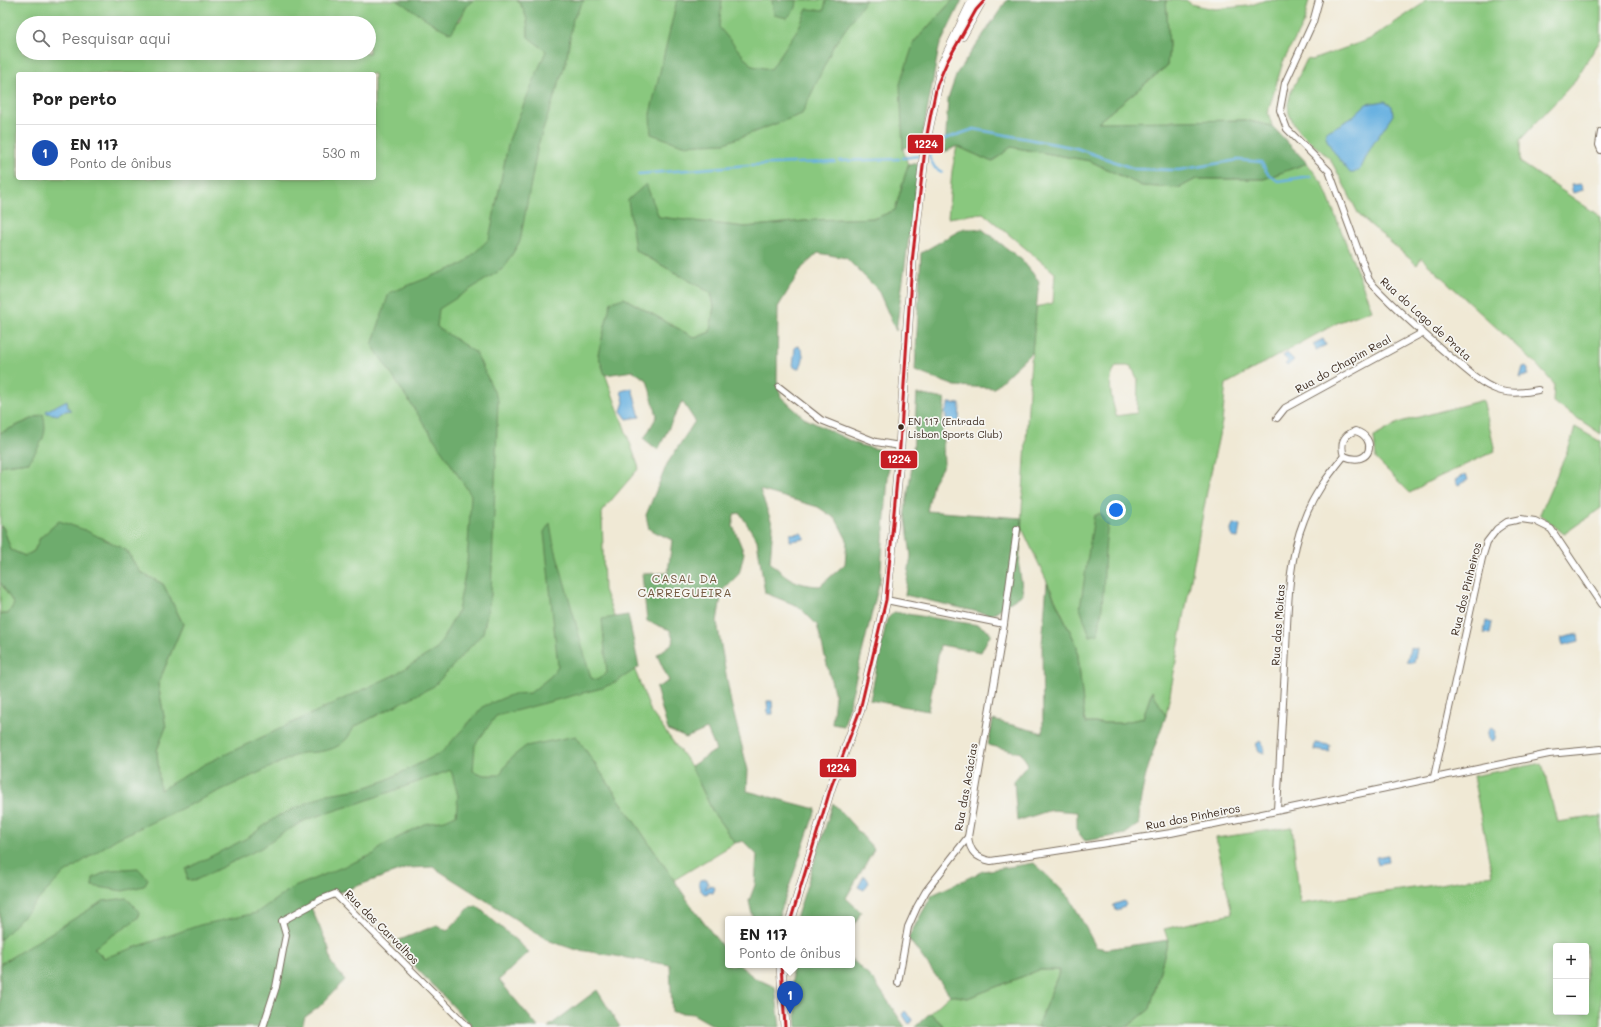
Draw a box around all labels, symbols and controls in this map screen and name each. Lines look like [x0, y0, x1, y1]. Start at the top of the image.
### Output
search box [16, 16, 376, 60]
icon: search [30, 27, 52, 49]
text: Pesquisar aqui [62, 28, 171, 48]
text: Por perto [32, 87, 116, 109]
text: EN 117 [70, 134, 118, 154]
line badge: 1224 [907, 134, 944, 154]
text: 1224 [914, 136, 938, 151]
text: 1 [42, 144, 48, 161]
text: 530 m [322, 144, 360, 161]
text: Ponto de ônibus [70, 154, 172, 171]
street label: Rua do Lago de Prata [1378, 274, 1475, 364]
street label: Rua do Chapim Real [1292, 331, 1393, 396]
place label: EN 117 (Entrada Lisbon Sports Club) [908, 414, 1002, 441]
marker: EN 117 (Entrada Lisbon Sports Club) [896, 422, 906, 432]
line badge: 1224 [880, 450, 918, 469]
text: 1224 [887, 451, 911, 466]
your location [1106, 500, 1126, 520]
street label: Rua dos Pinheiros [1447, 541, 1484, 637]
district label: CASAL DA CARREGUEIRA [637, 570, 733, 600]
street label: Rua das Moitas [1267, 584, 1288, 666]
street label: Rua das Acácias [950, 742, 981, 832]
line badge: 1224 [819, 758, 857, 778]
text: 1224 [826, 760, 850, 775]
street label: Rua dos Pinheiros [1144, 800, 1241, 833]
street label: Rua dos Carvalhos [342, 886, 423, 967]
popup [725, 916, 855, 968]
text: EN 117 [739, 924, 787, 944]
map controls [1553, 943, 1589, 1015]
button: + [1553, 943, 1589, 979]
text: Ponto de ônibus [739, 944, 841, 961]
button: − [1553, 979, 1589, 1015]
pin: 1 [777, 981, 803, 1014]

